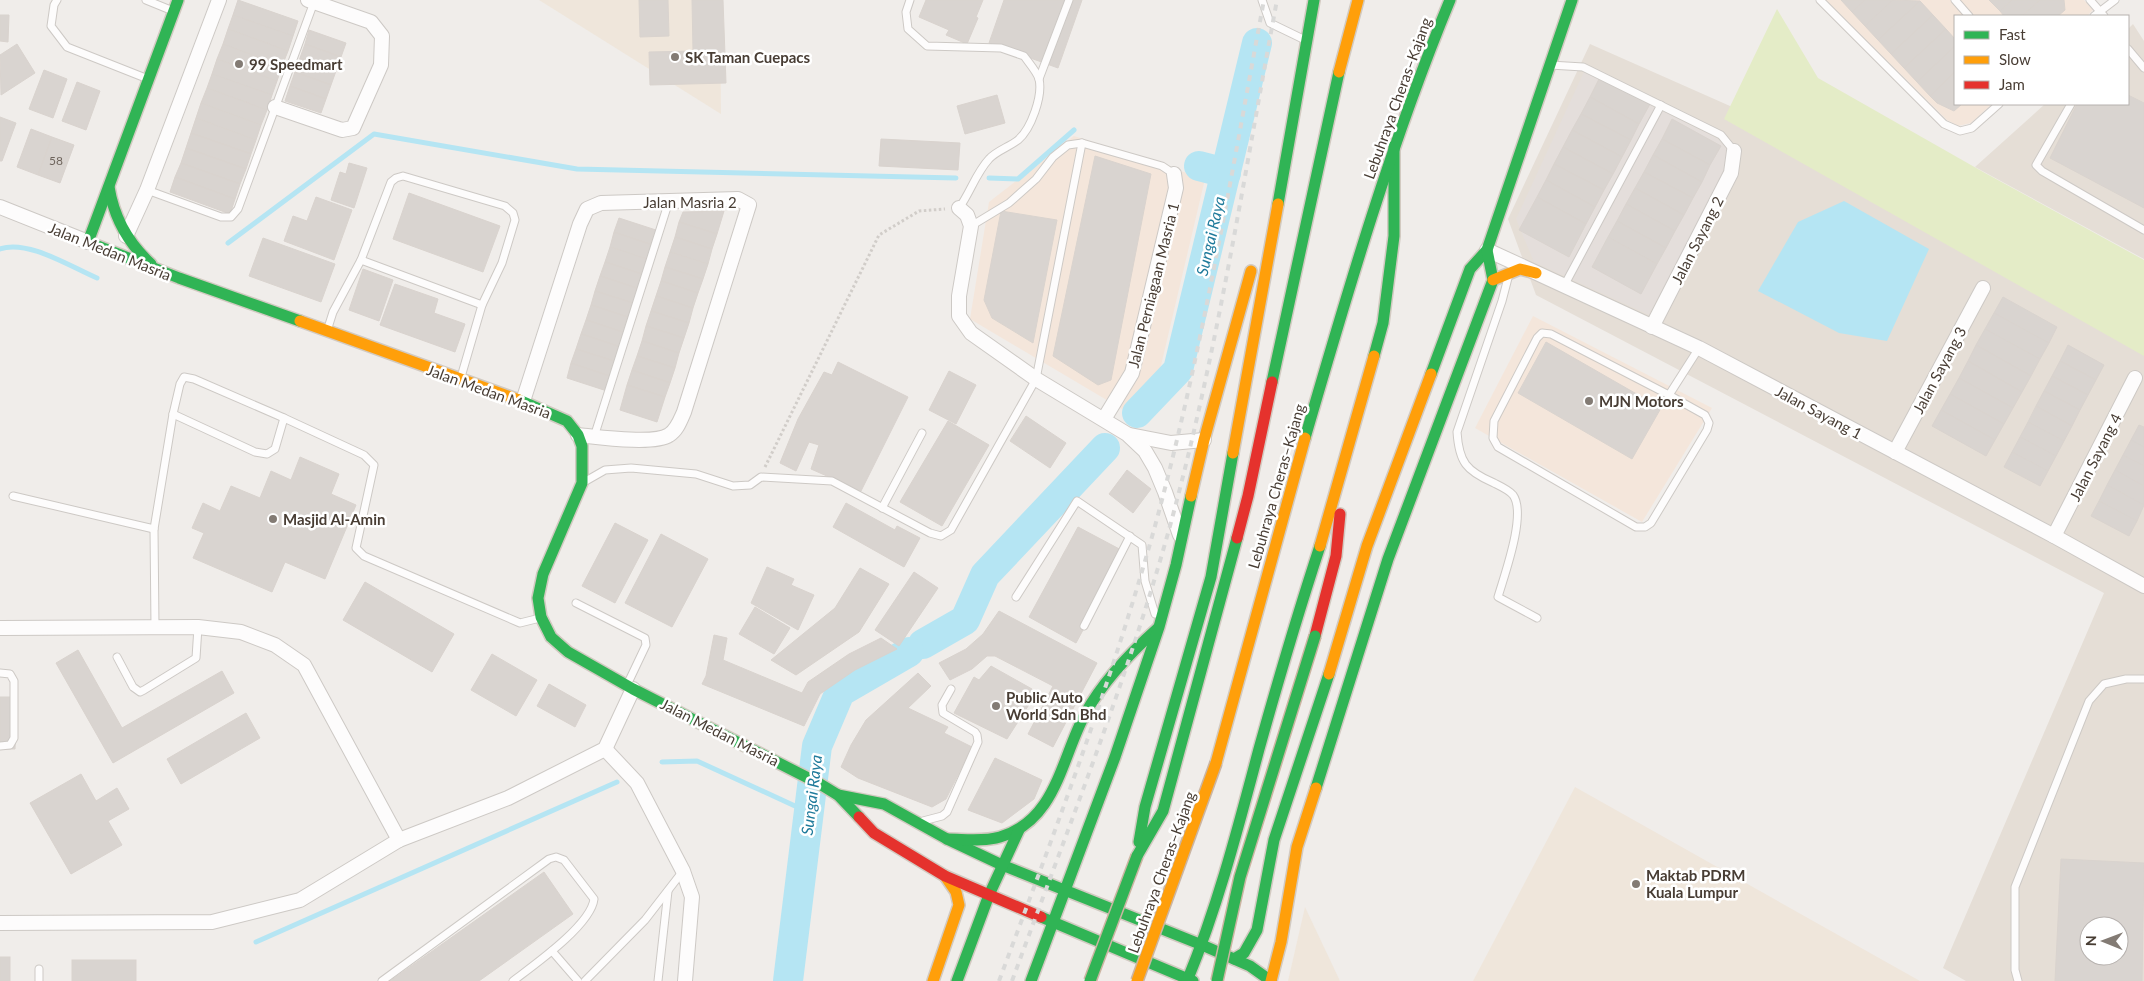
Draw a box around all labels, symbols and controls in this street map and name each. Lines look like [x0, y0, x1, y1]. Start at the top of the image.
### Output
street label: Lebuhraya Cheras–Kajang [1359, 15, 1435, 181]
legend [1954, 15, 2129, 105]
text: Fast [1999, 25, 2026, 43]
place label: SK Taman Cuepacs [685, 48, 811, 66]
text: Slow [1999, 50, 2031, 68]
marker: SK Taman Cuepacs [669, 51, 681, 63]
place label: 99 Speedmart [249, 55, 343, 73]
marker: 99 Speedmart [233, 58, 245, 70]
text: Jam [1999, 75, 2025, 93]
house number: 58 [49, 153, 63, 168]
street label: Jalan Masria 2 [643, 193, 737, 211]
street label: Jalan Sayang 2 [1667, 193, 1727, 287]
water label: Sungai Raya [1192, 195, 1228, 277]
street label: Jalan Perniagaan Masria 1 [1124, 200, 1182, 370]
street label: Jalan Medan Masria [46, 218, 174, 284]
street label: Jalan Sayang 3 [1909, 323, 1969, 417]
street label: Jalan Medan Masria [425, 360, 553, 422]
street label: Jalan Sayang 1 [1772, 382, 1866, 442]
place label: MJN Motors [1599, 392, 1684, 410]
marker: MJN Motors [1583, 395, 1595, 407]
street label: Lebuhraya Cheras–Kajang [1244, 401, 1308, 570]
street label: Jalan Sayang 4 [2065, 410, 2125, 504]
place label: Masjid Al-Amin [283, 510, 385, 528]
marker: Masjid Al-Amin [267, 513, 279, 525]
place label: Public Auto World Sdn Bhd [1006, 688, 1107, 723]
street label: Jalan Medan Masria [658, 694, 782, 770]
marker: Public Auto World Sdn Bhd [990, 700, 1002, 712]
water label: Sungai Raya [797, 754, 825, 836]
street label: Lebuhraya Cheras–Kajang [1123, 789, 1199, 955]
place label: Maktab PDRM Kuala Lumpur [1646, 866, 1745, 901]
marker: Maktab PDRM Kuala Lumpur [1630, 878, 1642, 890]
north arrow [2079, 916, 2129, 966]
text: N [2082, 935, 2099, 946]

